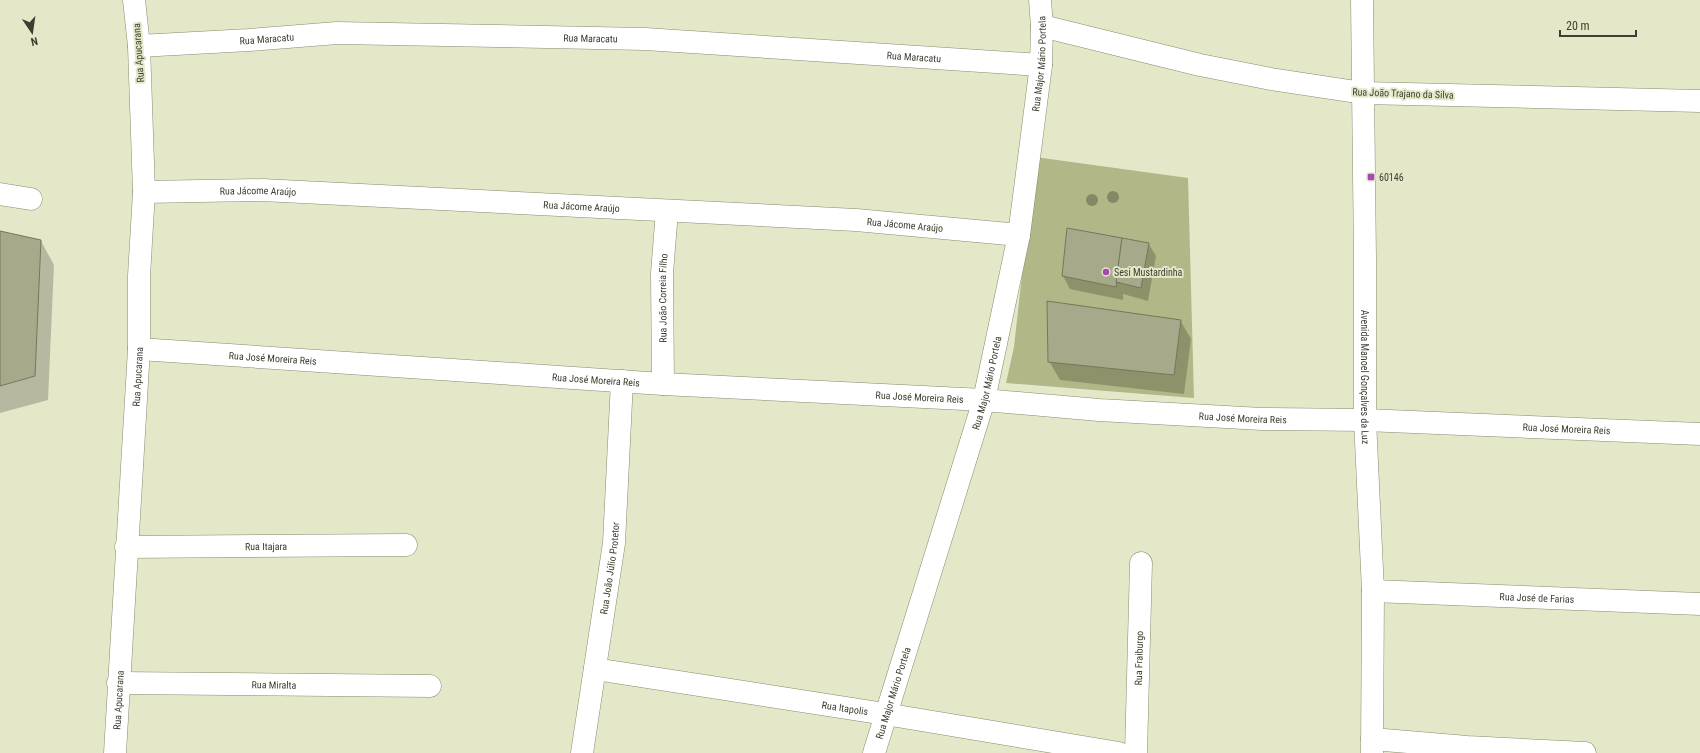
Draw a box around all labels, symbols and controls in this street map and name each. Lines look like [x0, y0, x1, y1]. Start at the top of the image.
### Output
north arrow [12, 12, 52, 52]
scale bar [1560, 12, 1636, 38]
street label: Rua Major Mário Portela [1030, 15, 1048, 112]
text: 20 m [1566, 19, 1590, 33]
street label: Rua Apucarana [131, 23, 146, 83]
street label: Rua Maracatu [239, 31, 295, 47]
street label: Rua Maracatu [563, 32, 618, 44]
text: N [29, 34, 39, 48]
street label: Rua Maracatu [886, 50, 942, 64]
street label: Rua João Trajano da Silva [1352, 86, 1454, 101]
marker: 60146 [1366, 172, 1376, 182]
place label: 60146 [1379, 172, 1404, 183]
street label: Rua Jácome Araújo [220, 185, 297, 198]
street label: Rua Jácome Araújo [543, 199, 620, 214]
street label: Rua Jácome Araújo [866, 216, 944, 234]
street label: Rua João Correia Filho [657, 253, 670, 343]
marker: Sesi Mustardinha [1101, 267, 1111, 277]
place label: Sesi Mustardinha [1114, 267, 1183, 278]
street label: Avenida Manoel Gonçalves da Luz [1359, 310, 1371, 444]
street label: Rua Major Mário Portela [970, 335, 1003, 431]
street label: Rua Apucarana [131, 346, 145, 407]
street label: Rua José Moreira Reis [228, 350, 317, 367]
street label: Rua José Moreira Reis [552, 372, 641, 388]
street label: Rua José Moreira Reis [875, 390, 964, 405]
street label: Rua José Moreira Reis [1199, 411, 1287, 425]
street label: Rua José Moreira Reis [1522, 422, 1611, 436]
street label: Rua João Júlio Protetor [598, 522, 621, 615]
street label: Rua Itajara [245, 541, 287, 552]
street label: Rua José de Farias [1499, 591, 1575, 605]
street label: Rua Fraiburgo [1133, 631, 1145, 685]
street label: Rua Major Mário Portela [874, 645, 913, 740]
street label: Rua Apucarana [111, 670, 126, 730]
street label: Rua Miralta [252, 679, 297, 691]
street label: Rua Itapolis [821, 699, 869, 717]

